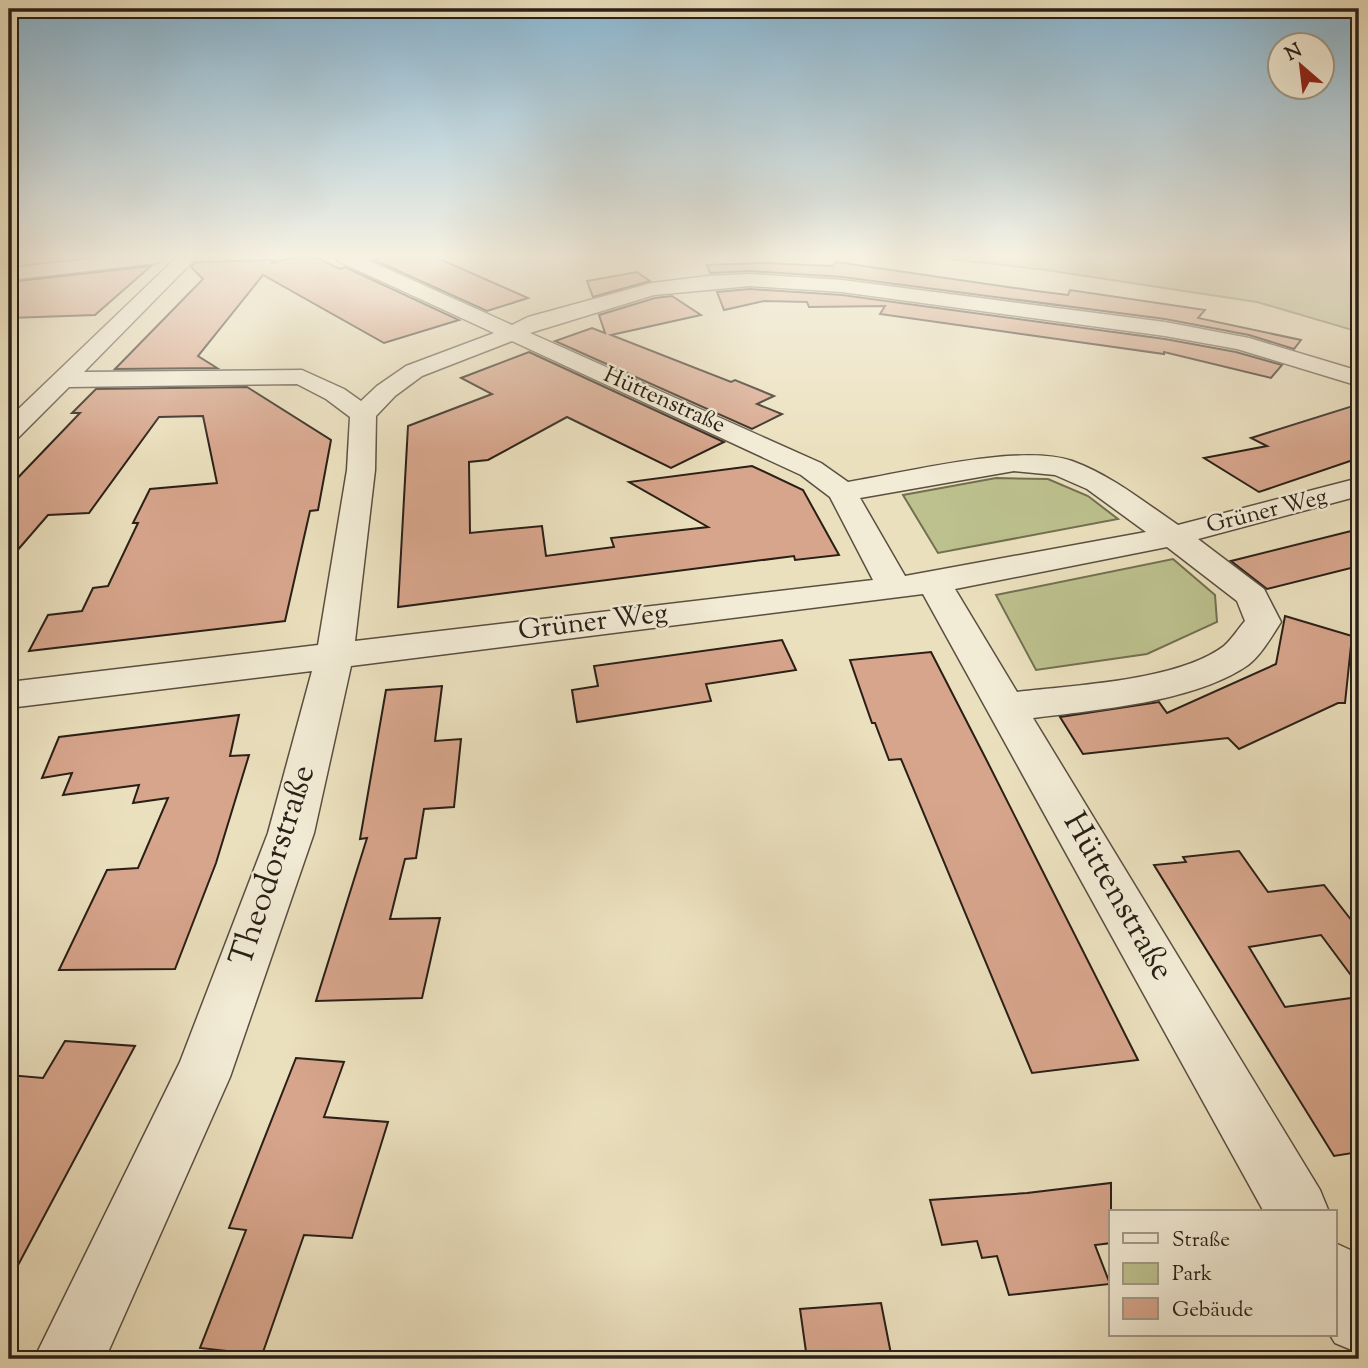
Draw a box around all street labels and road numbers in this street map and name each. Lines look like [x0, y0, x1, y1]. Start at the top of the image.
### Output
street label: Hüttenstraße [598, 359, 730, 443]
street label: Grüner Weg [1203, 481, 1331, 543]
street label: Grüner Weg [516, 594, 670, 652]
street label: Theodorstraße [219, 759, 329, 973]
street label: Hüttenstraße [1049, 804, 1185, 990]

